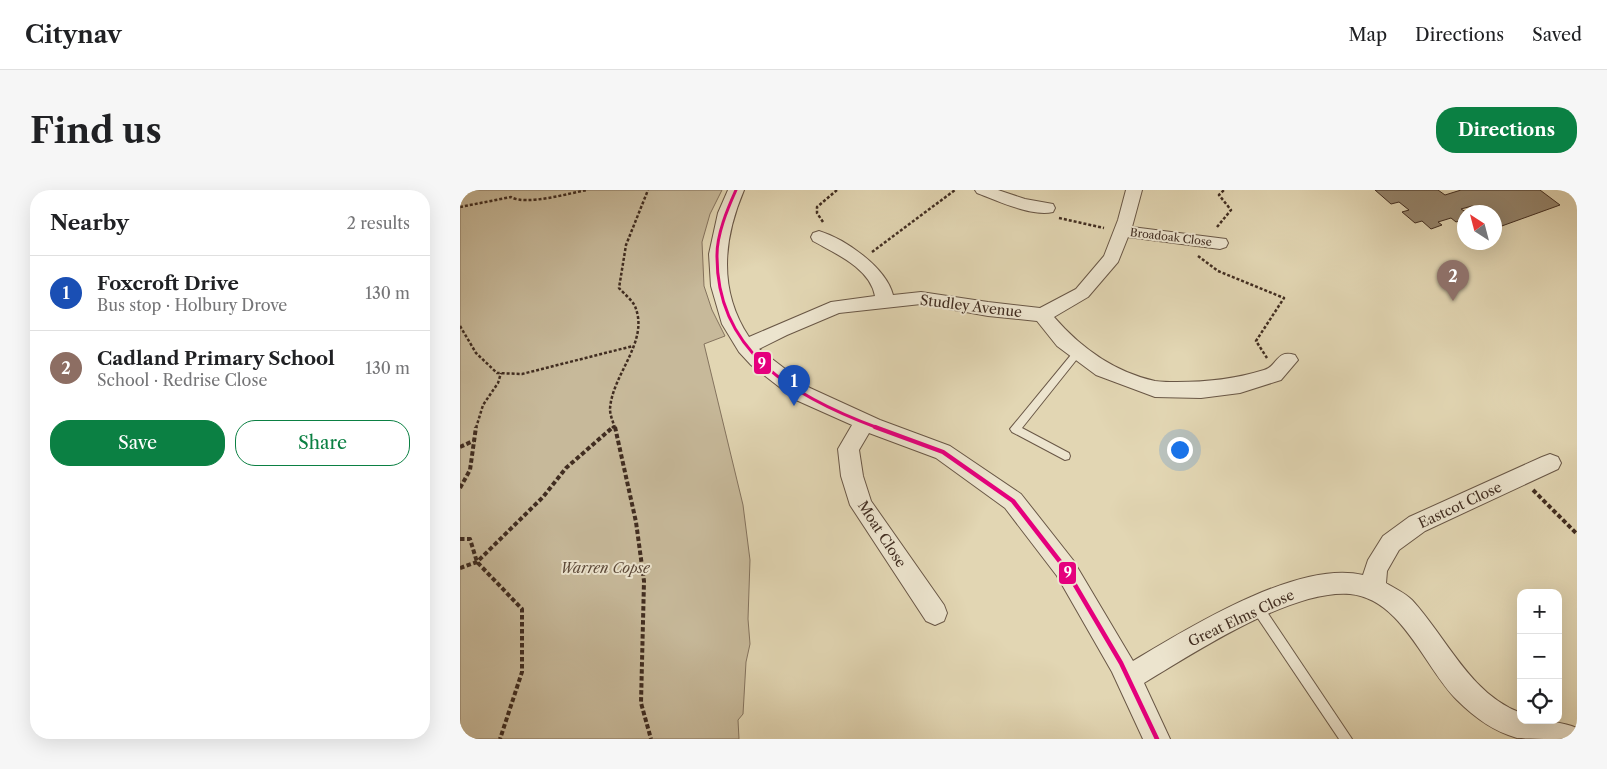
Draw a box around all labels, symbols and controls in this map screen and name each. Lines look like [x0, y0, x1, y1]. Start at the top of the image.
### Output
text: Citynav [25, 20, 122, 49]
text: Map [1348, 24, 1387, 46]
text: Directions [1415, 24, 1504, 46]
text: Saved [1532, 24, 1582, 46]
button: Directions [1436, 107, 1577, 153]
text: Find us [30, 109, 162, 152]
north arrow [1457, 205, 1502, 250]
text: Nearby [50, 210, 129, 235]
text: 2 results [347, 213, 410, 233]
street label: Broadoak Close [1129, 225, 1213, 249]
pin: 2 [1437, 260, 1469, 301]
text: Foxcroft Drive [97, 272, 239, 295]
text: 1 [62, 283, 70, 303]
text: 130 m [365, 283, 410, 303]
street label: Studley Avenue [919, 291, 1023, 321]
text: Bus stop · Holbury Drove [97, 295, 287, 315]
text: Cadland Primary School [97, 347, 335, 370]
line badge: 9 [753, 351, 772, 375]
text: 9 [758, 354, 766, 372]
text: 2 [61, 358, 71, 378]
text: 130 m [365, 358, 410, 378]
pin: 1 [778, 365, 810, 406]
text: School · Redrise Close [97, 370, 267, 390]
button: Save [50, 420, 225, 466]
button: Share [235, 420, 410, 466]
your location [1167, 437, 1193, 463]
street label: Eastcot Close [1415, 478, 1505, 532]
street label: Moat Close [854, 497, 910, 571]
park label: Warren Copse [560, 559, 651, 577]
line badge: 9 [1058, 561, 1077, 585]
text: 9 [1064, 563, 1072, 581]
street label: Great Elms Close [1185, 585, 1297, 650]
map controls [1517, 589, 1562, 724]
button: + [1517, 589, 1562, 634]
button: − [1517, 634, 1562, 679]
button: locate [1517, 679, 1562, 724]

